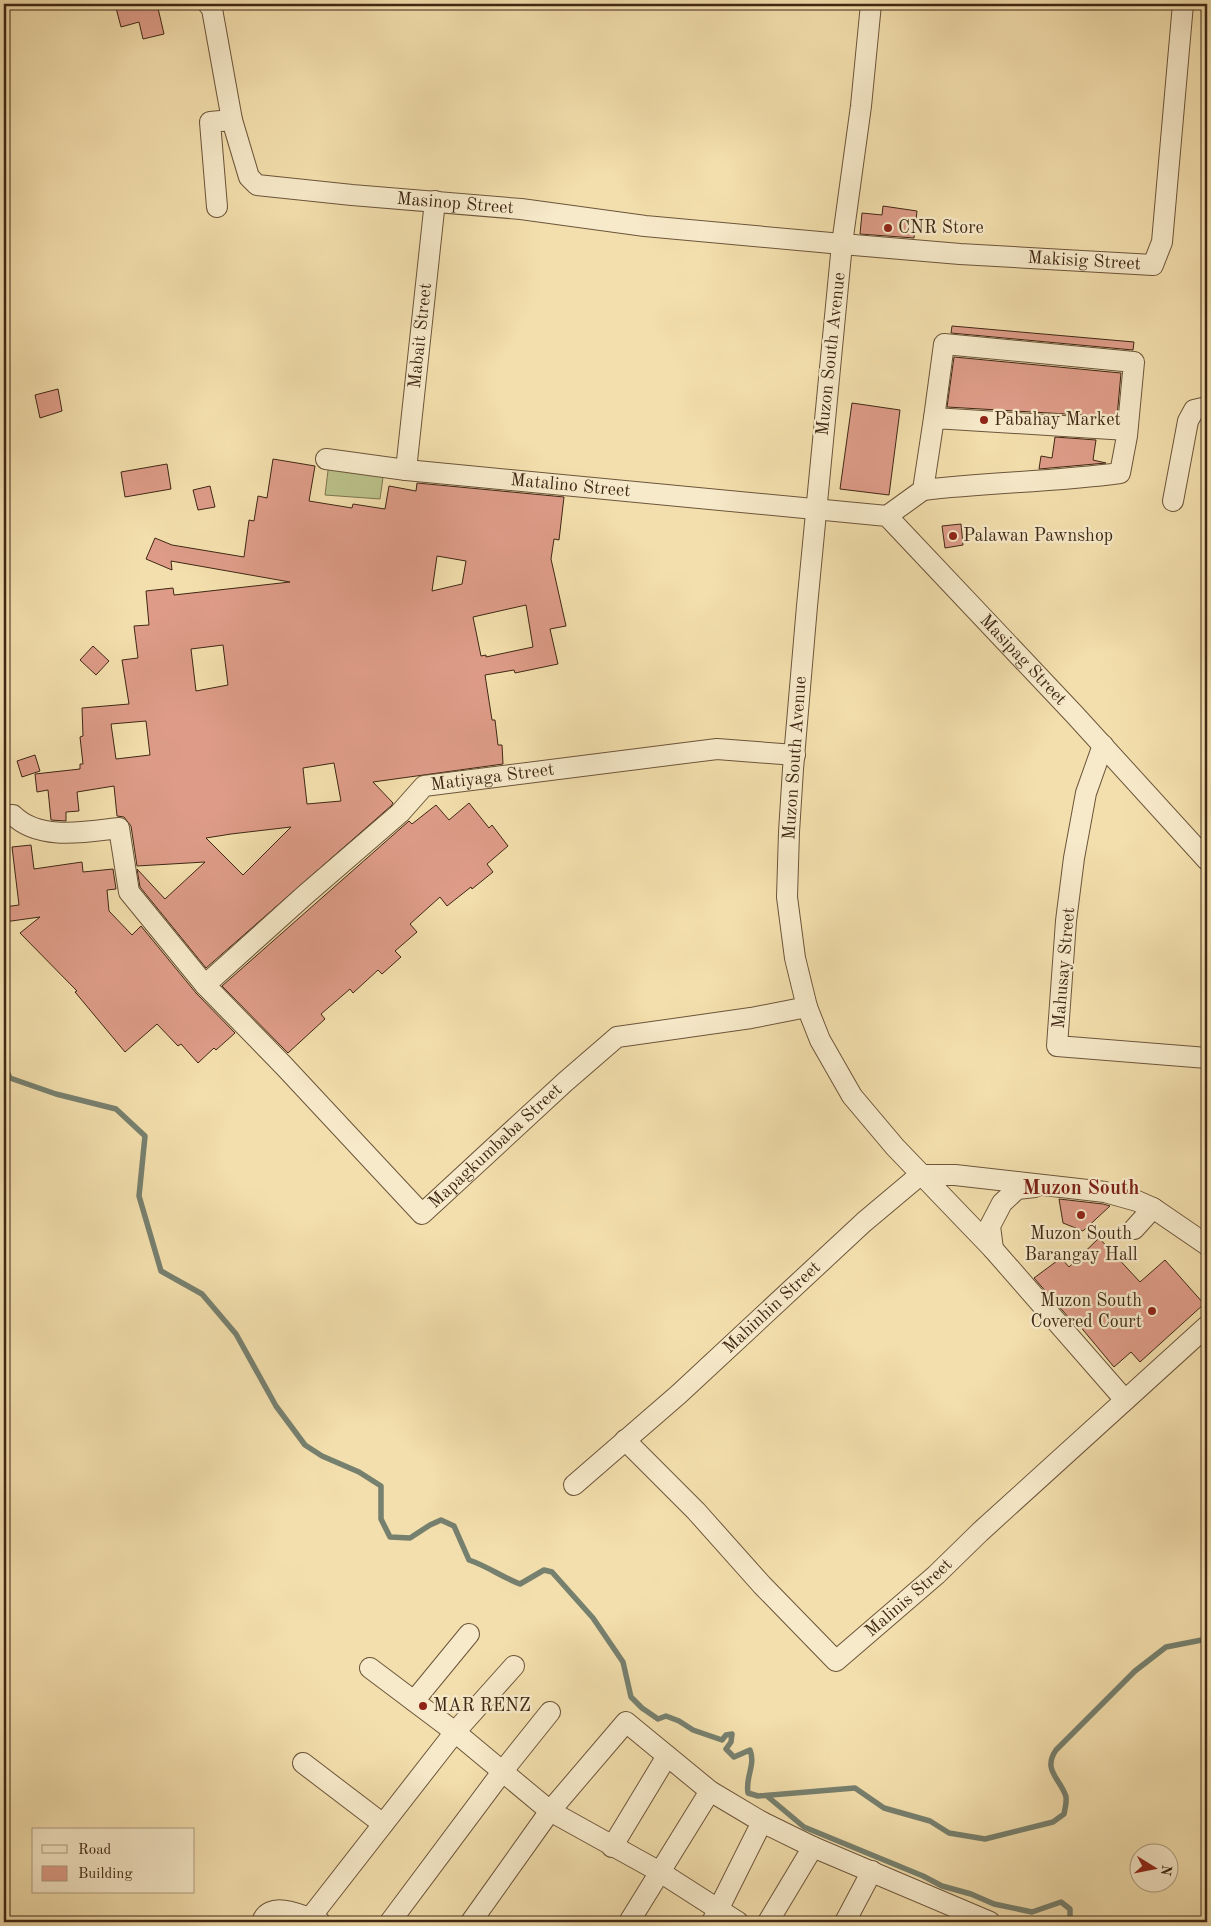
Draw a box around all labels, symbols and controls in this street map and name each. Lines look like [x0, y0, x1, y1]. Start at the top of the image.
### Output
street label: Masinop Street [396, 190, 514, 217]
place label: CNR Store [898, 219, 984, 237]
marker: CNR Store [882, 222, 894, 234]
street label: Makisig Street [1027, 249, 1141, 273]
street label: Muzon South Avenue [813, 271, 849, 437]
street label: Mabait Street [406, 282, 435, 389]
place label: Pabahay Market [994, 411, 1121, 429]
marker: Pabahay Market [978, 414, 990, 426]
street label: Matalino Street [510, 471, 631, 500]
place label: Palawan Pawnshop [963, 527, 1113, 545]
marker: Palawan Pawnshop [947, 530, 959, 542]
street label: Masipag Street [976, 611, 1070, 709]
street label: Muzon South Avenue [780, 675, 810, 841]
street label: Matiyaga Street [429, 761, 555, 794]
street label: Mahusay Street [1050, 906, 1078, 1030]
street label: Mapagkumbaba Street [425, 1080, 566, 1212]
district label: Muzon South [1023, 1179, 1139, 1199]
marker: Muzon South Barangay Hall [1075, 1209, 1087, 1221]
place label: Muzon South Barangay Hall [1024, 1225, 1138, 1264]
street label: Mahinhin Street [720, 1258, 824, 1357]
place label: Muzon South Covered Court [1030, 1292, 1142, 1331]
marker: Muzon South Covered Court [1146, 1305, 1158, 1317]
street label: Malinis Street [862, 1555, 956, 1641]
place label: MAR RENZ [433, 1697, 531, 1715]
marker: MAR RENZ [417, 1700, 429, 1712]
legend [32, 1828, 195, 1894]
text: Road [78, 1843, 112, 1858]
north arrow [1128, 1844, 1178, 1894]
text: N [1158, 1864, 1174, 1877]
text: Building [78, 1867, 133, 1882]

